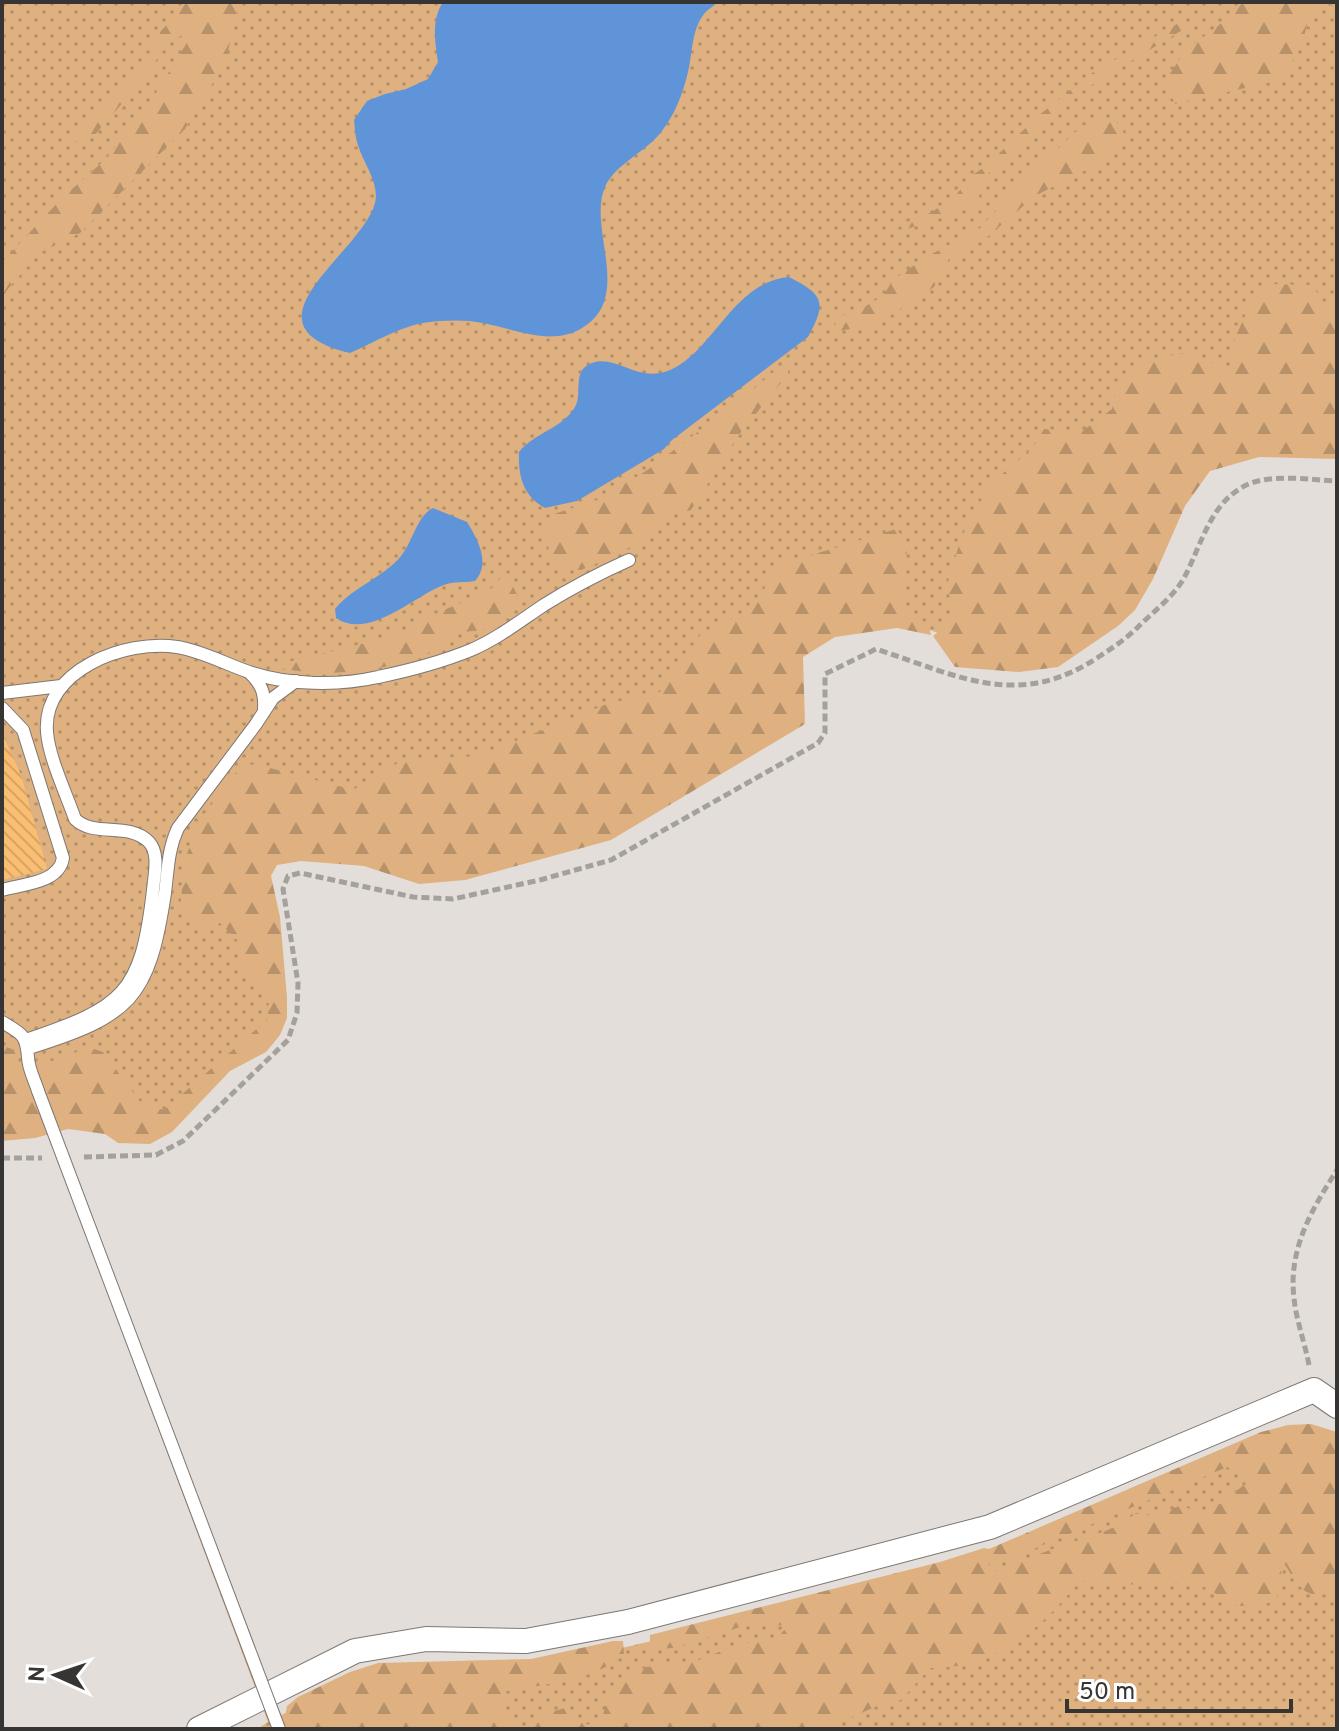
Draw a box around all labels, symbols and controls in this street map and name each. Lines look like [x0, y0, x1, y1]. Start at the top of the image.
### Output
north arrow [16, 1635, 96, 1715]
scale bar [1067, 1663, 1291, 1713]
text: N [25, 1665, 52, 1683]
text: 50 m [1079, 1678, 1135, 1708]

